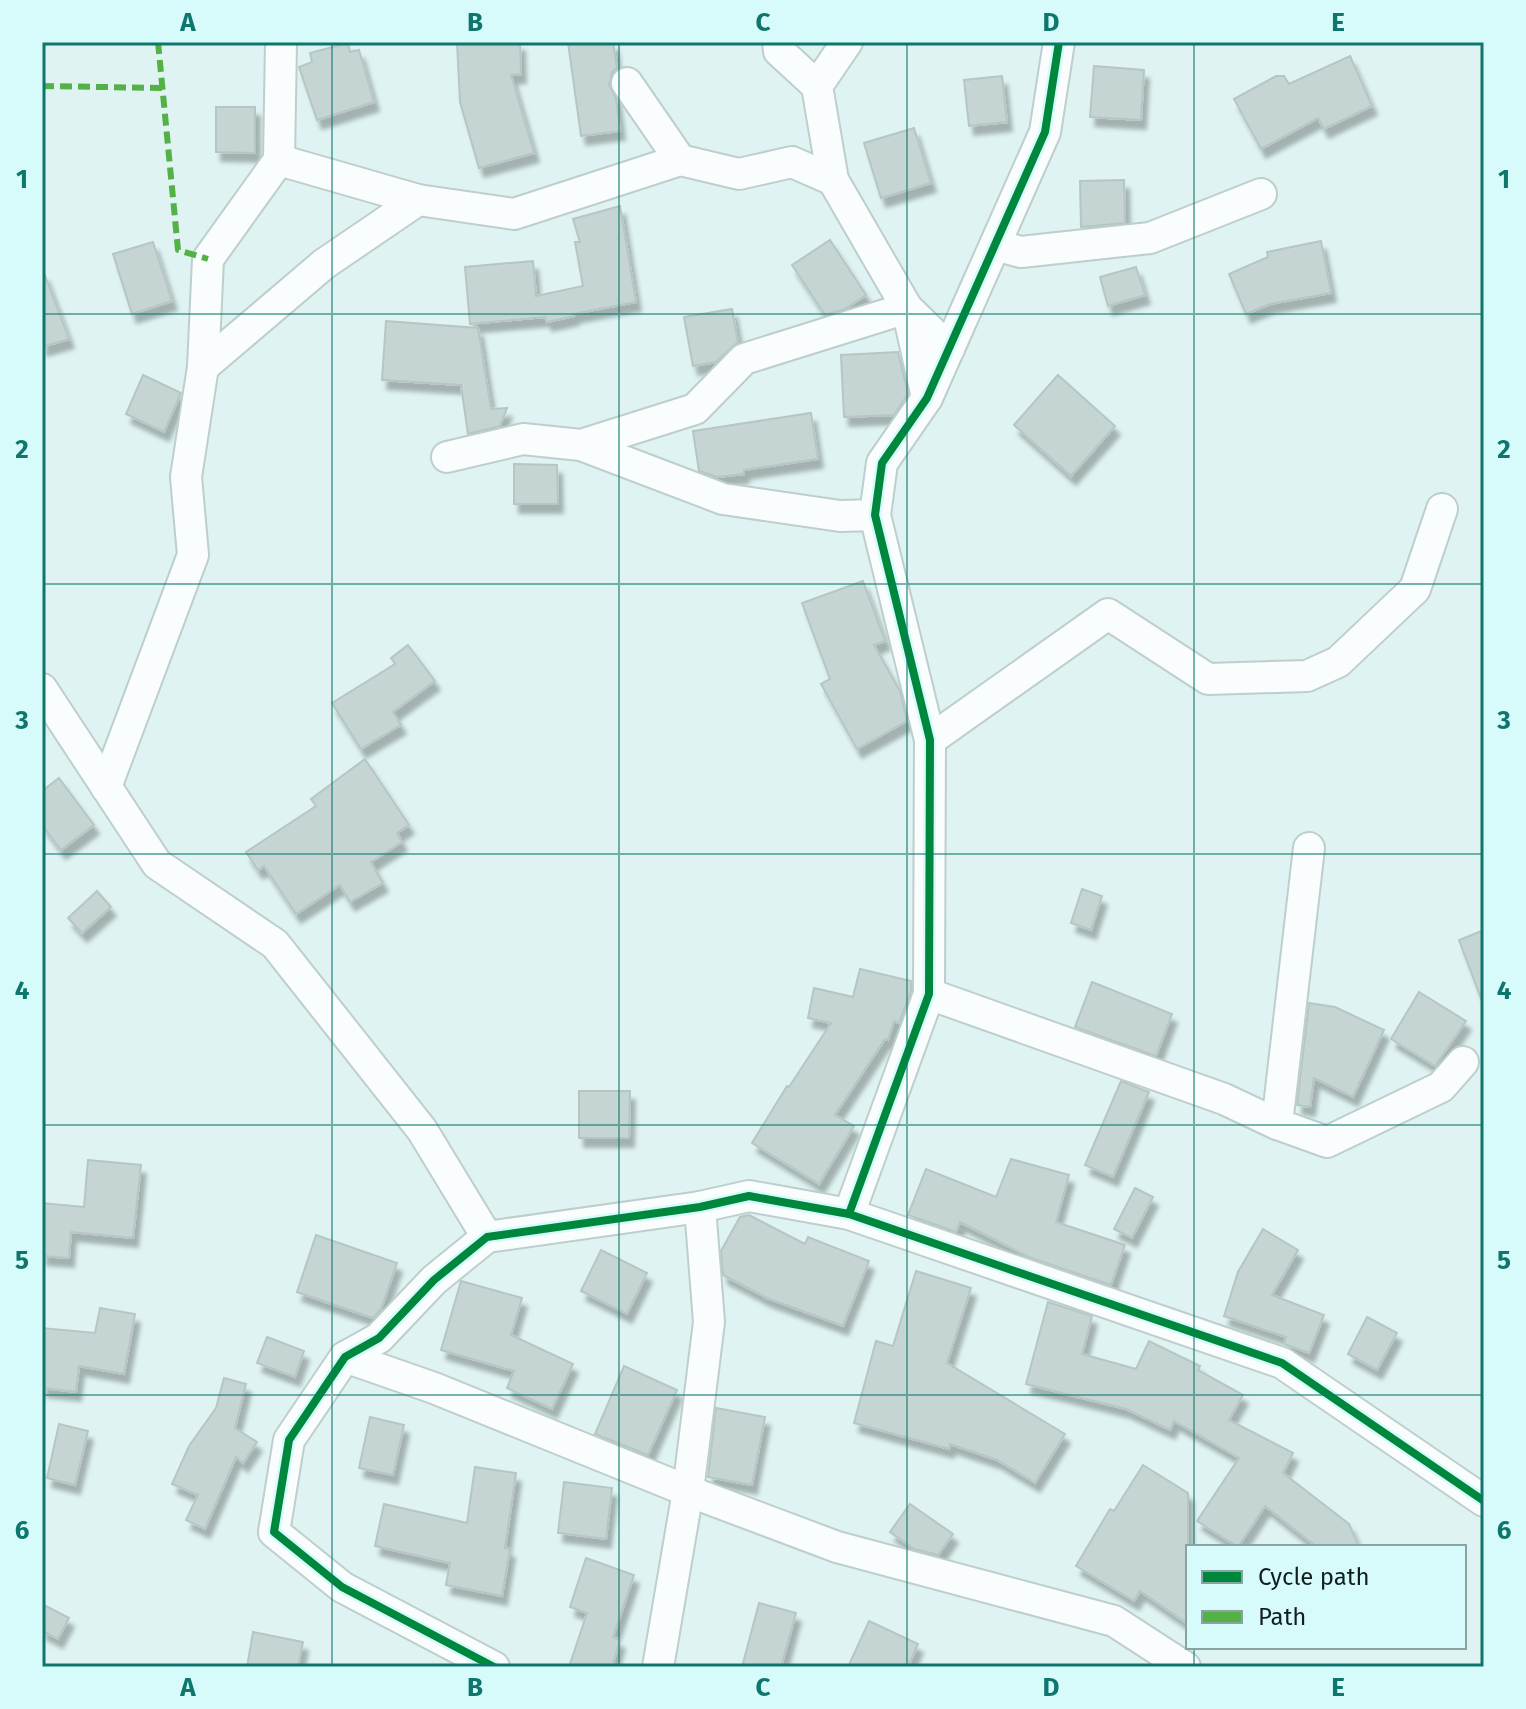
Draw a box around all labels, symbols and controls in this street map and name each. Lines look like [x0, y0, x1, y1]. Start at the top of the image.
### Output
text: A [179, 7, 196, 38]
text: B [467, 7, 483, 38]
text: C [756, 7, 771, 38]
text: D [1043, 7, 1060, 38]
text: E [1331, 7, 1345, 38]
text: 1 [16, 164, 28, 195]
text: 1 [1498, 164, 1510, 195]
text: 2 [15, 434, 29, 465]
text: 2 [1497, 434, 1511, 465]
text: 3 [14, 705, 29, 736]
text: 3 [1496, 705, 1511, 736]
text: 4 [15, 975, 30, 1006]
text: 4 [1497, 975, 1512, 1006]
text: 5 [15, 1245, 29, 1276]
text: 5 [1497, 1245, 1511, 1276]
text: 6 [15, 1515, 30, 1546]
text: 6 [1497, 1515, 1512, 1546]
legend [1186, 1545, 1466, 1649]
text: Cycle path [1258, 1563, 1370, 1591]
text: Path [1258, 1603, 1306, 1631]
text: A [179, 1672, 196, 1703]
text: B [467, 1672, 483, 1703]
text: C [756, 1672, 771, 1703]
text: D [1043, 1672, 1060, 1703]
text: E [1331, 1672, 1345, 1703]

